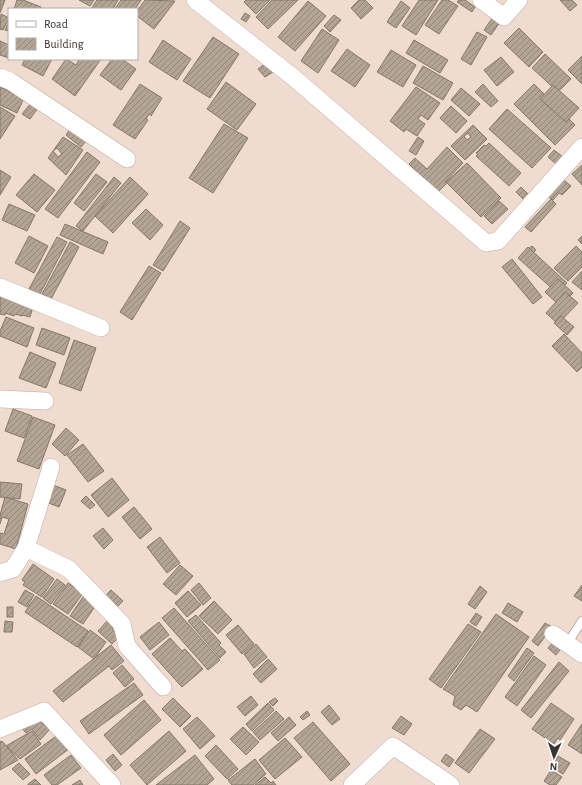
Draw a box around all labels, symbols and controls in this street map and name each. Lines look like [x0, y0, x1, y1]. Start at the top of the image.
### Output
legend [8, 8, 138, 60]
text: Road [44, 18, 68, 30]
text: Building [44, 38, 84, 50]
north arrow [534, 737, 574, 777]
text: N [549, 761, 558, 772]

